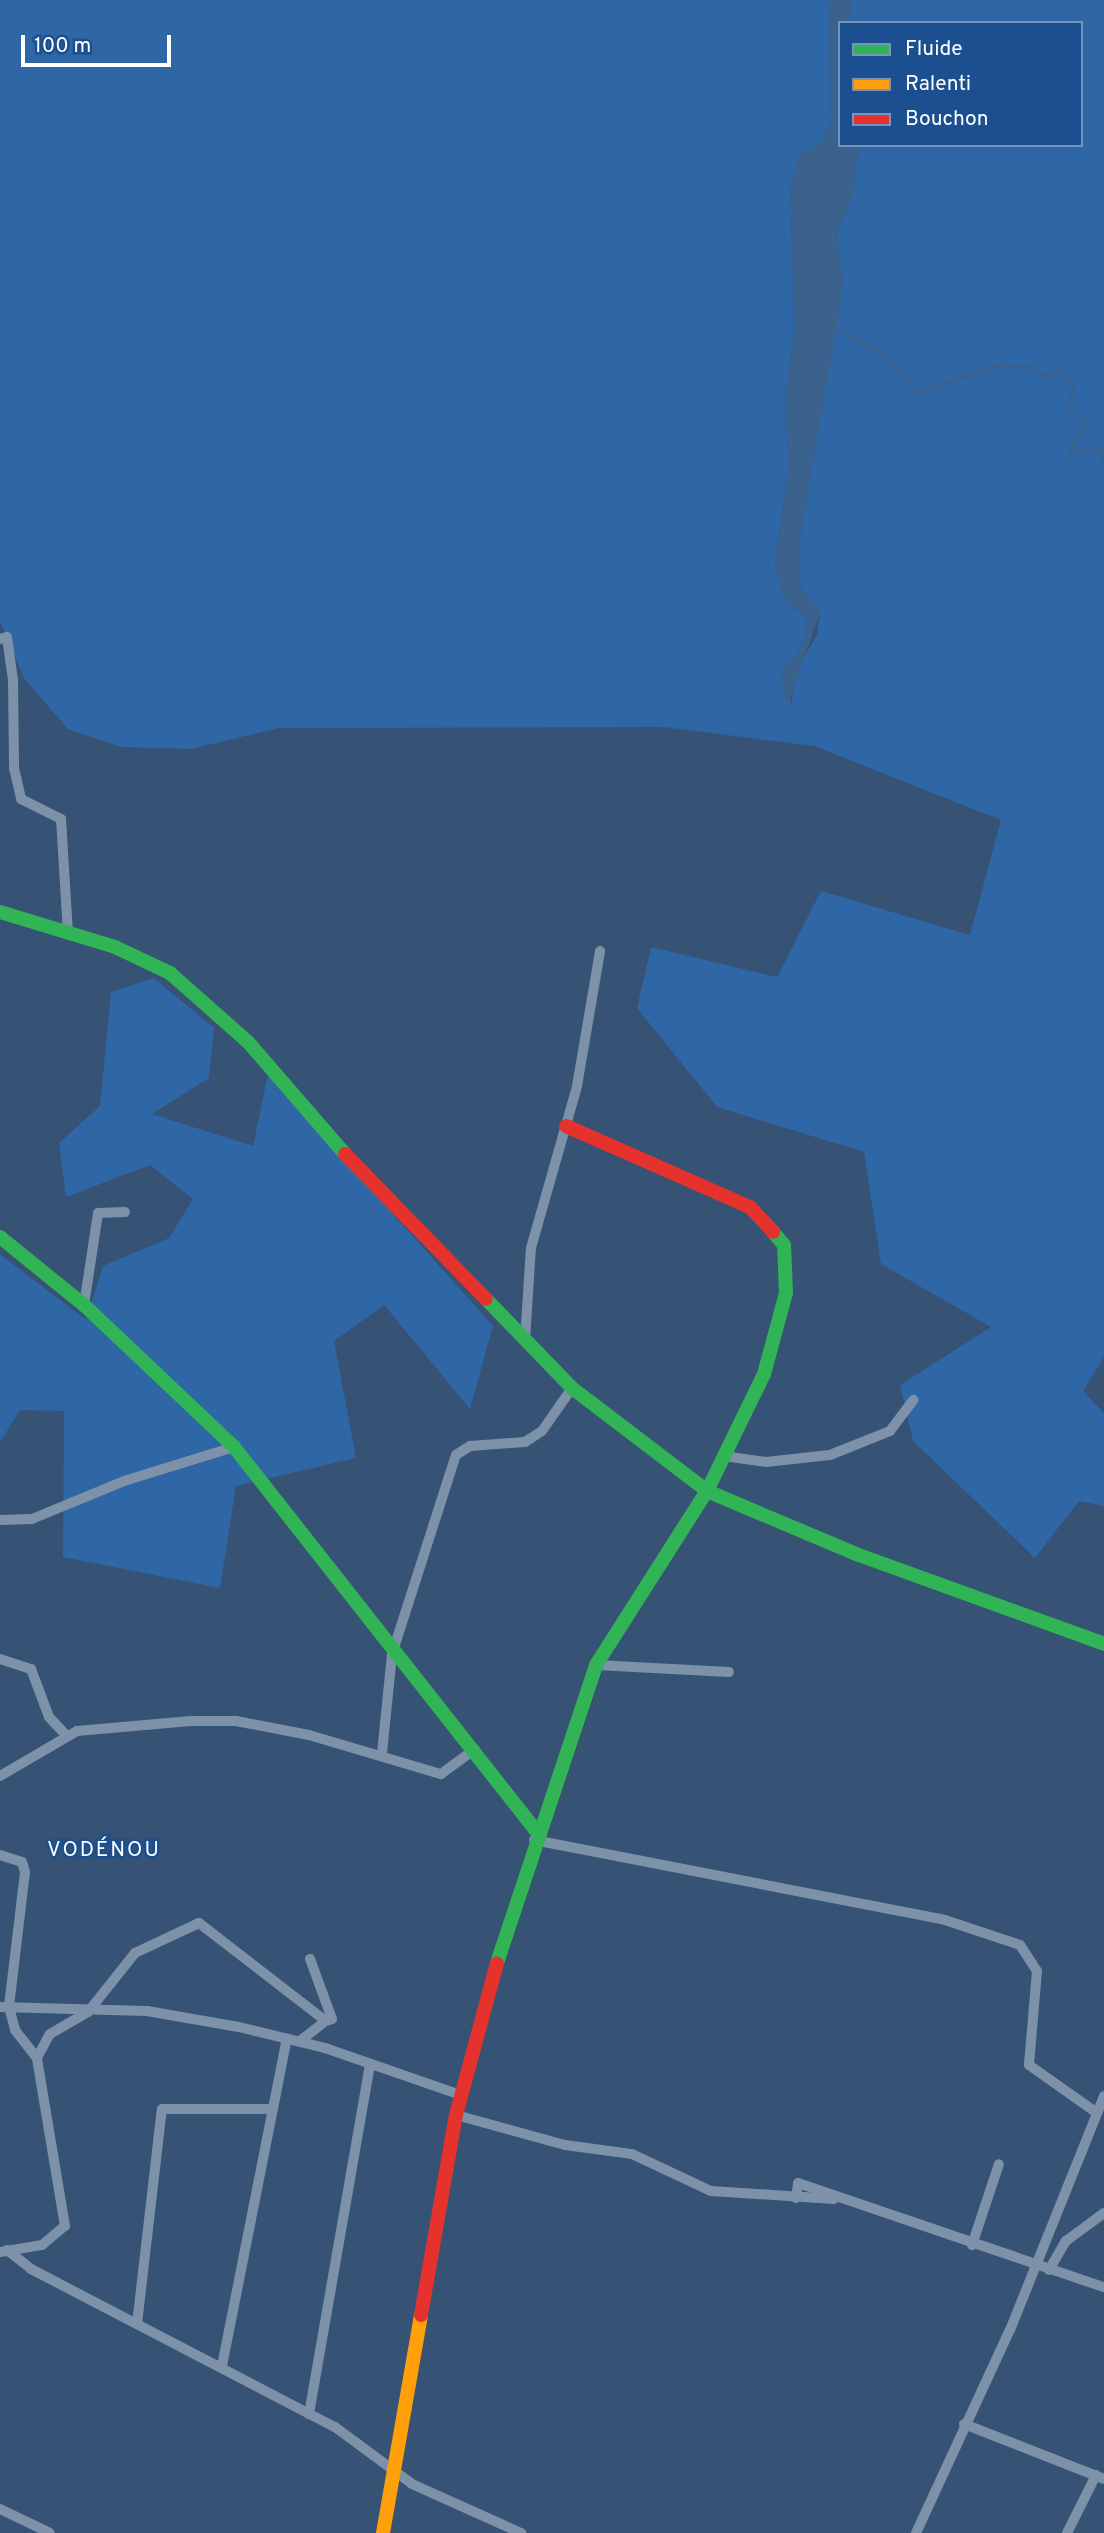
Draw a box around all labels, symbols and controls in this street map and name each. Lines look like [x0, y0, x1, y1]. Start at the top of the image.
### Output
scale bar [24, 21, 175, 65]
legend [838, 21, 1083, 147]
text: 100 m [34, 33, 91, 60]
text: Fluide [905, 36, 963, 63]
text: Ralenti [905, 71, 971, 98]
text: Bouchon [905, 106, 988, 133]
district label: VODÉNOU [48, 1838, 160, 1864]

